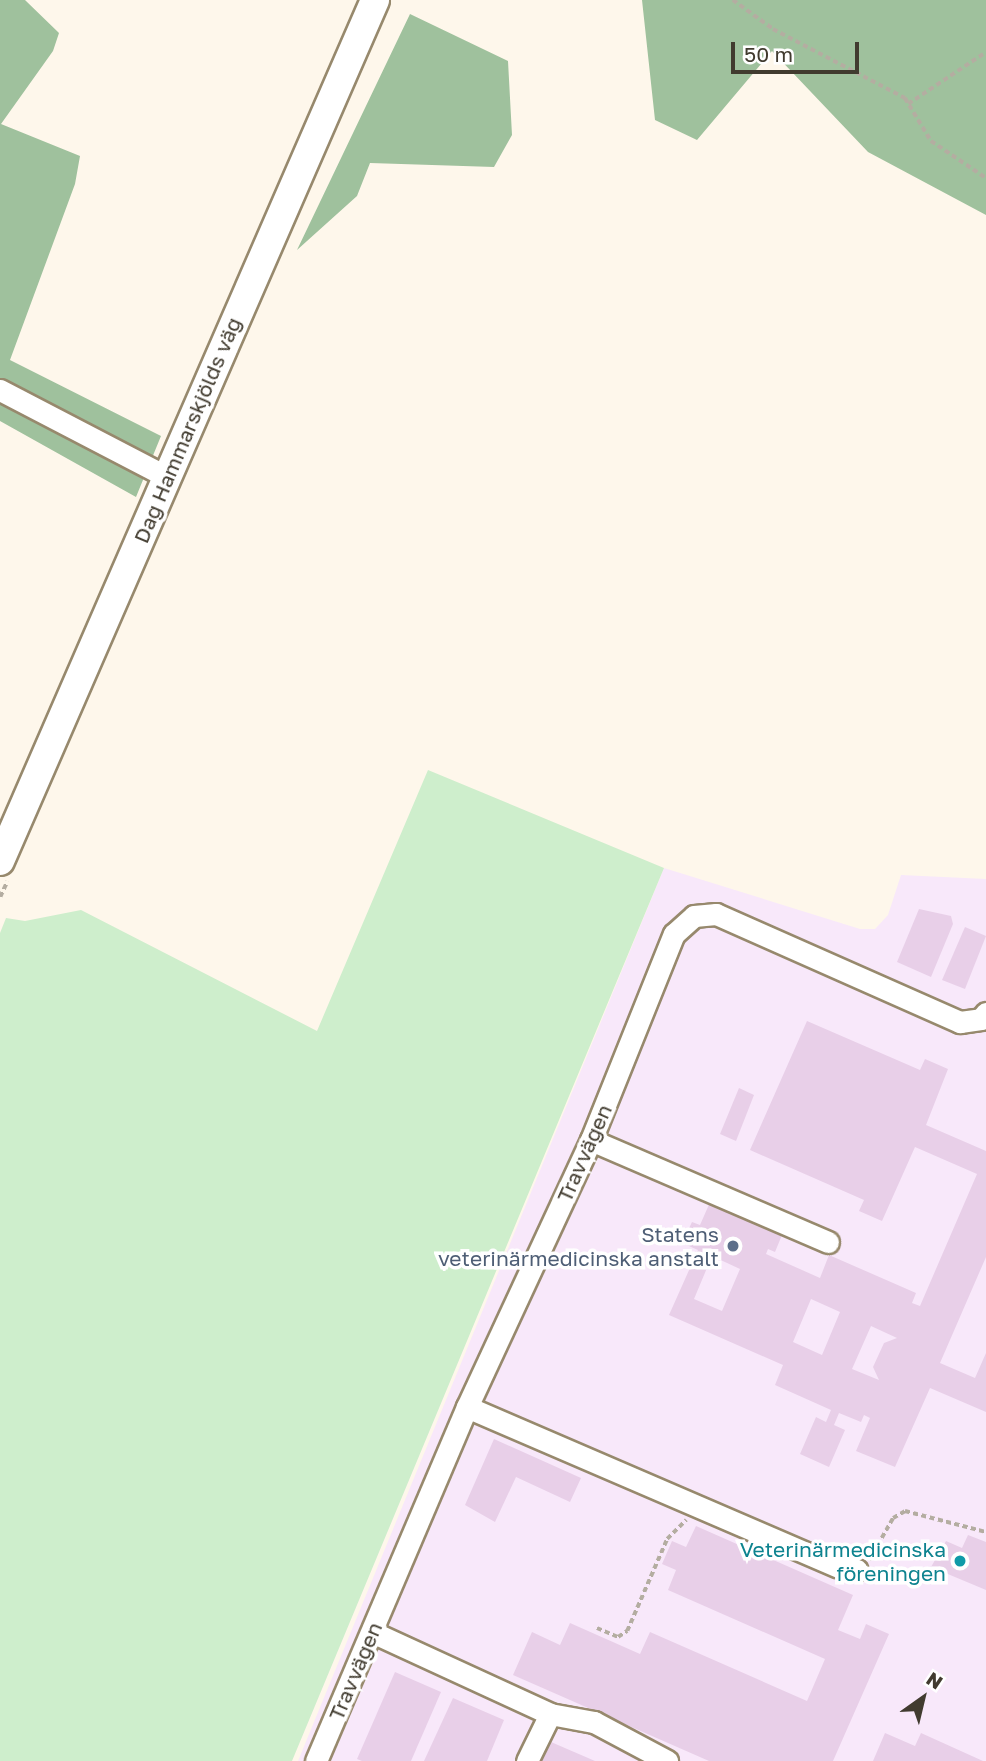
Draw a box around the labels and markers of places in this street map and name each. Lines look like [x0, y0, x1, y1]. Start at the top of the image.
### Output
place label: Statens veterinärmedicinska anstalt [438, 1221, 719, 1271]
marker: Statens veterinärmedicinska anstalt [725, 1238, 741, 1254]
place label: Veterinärmedicinska föreningen [740, 1536, 946, 1586]
marker: Veterinärmedicinska föreningen [952, 1553, 968, 1569]

